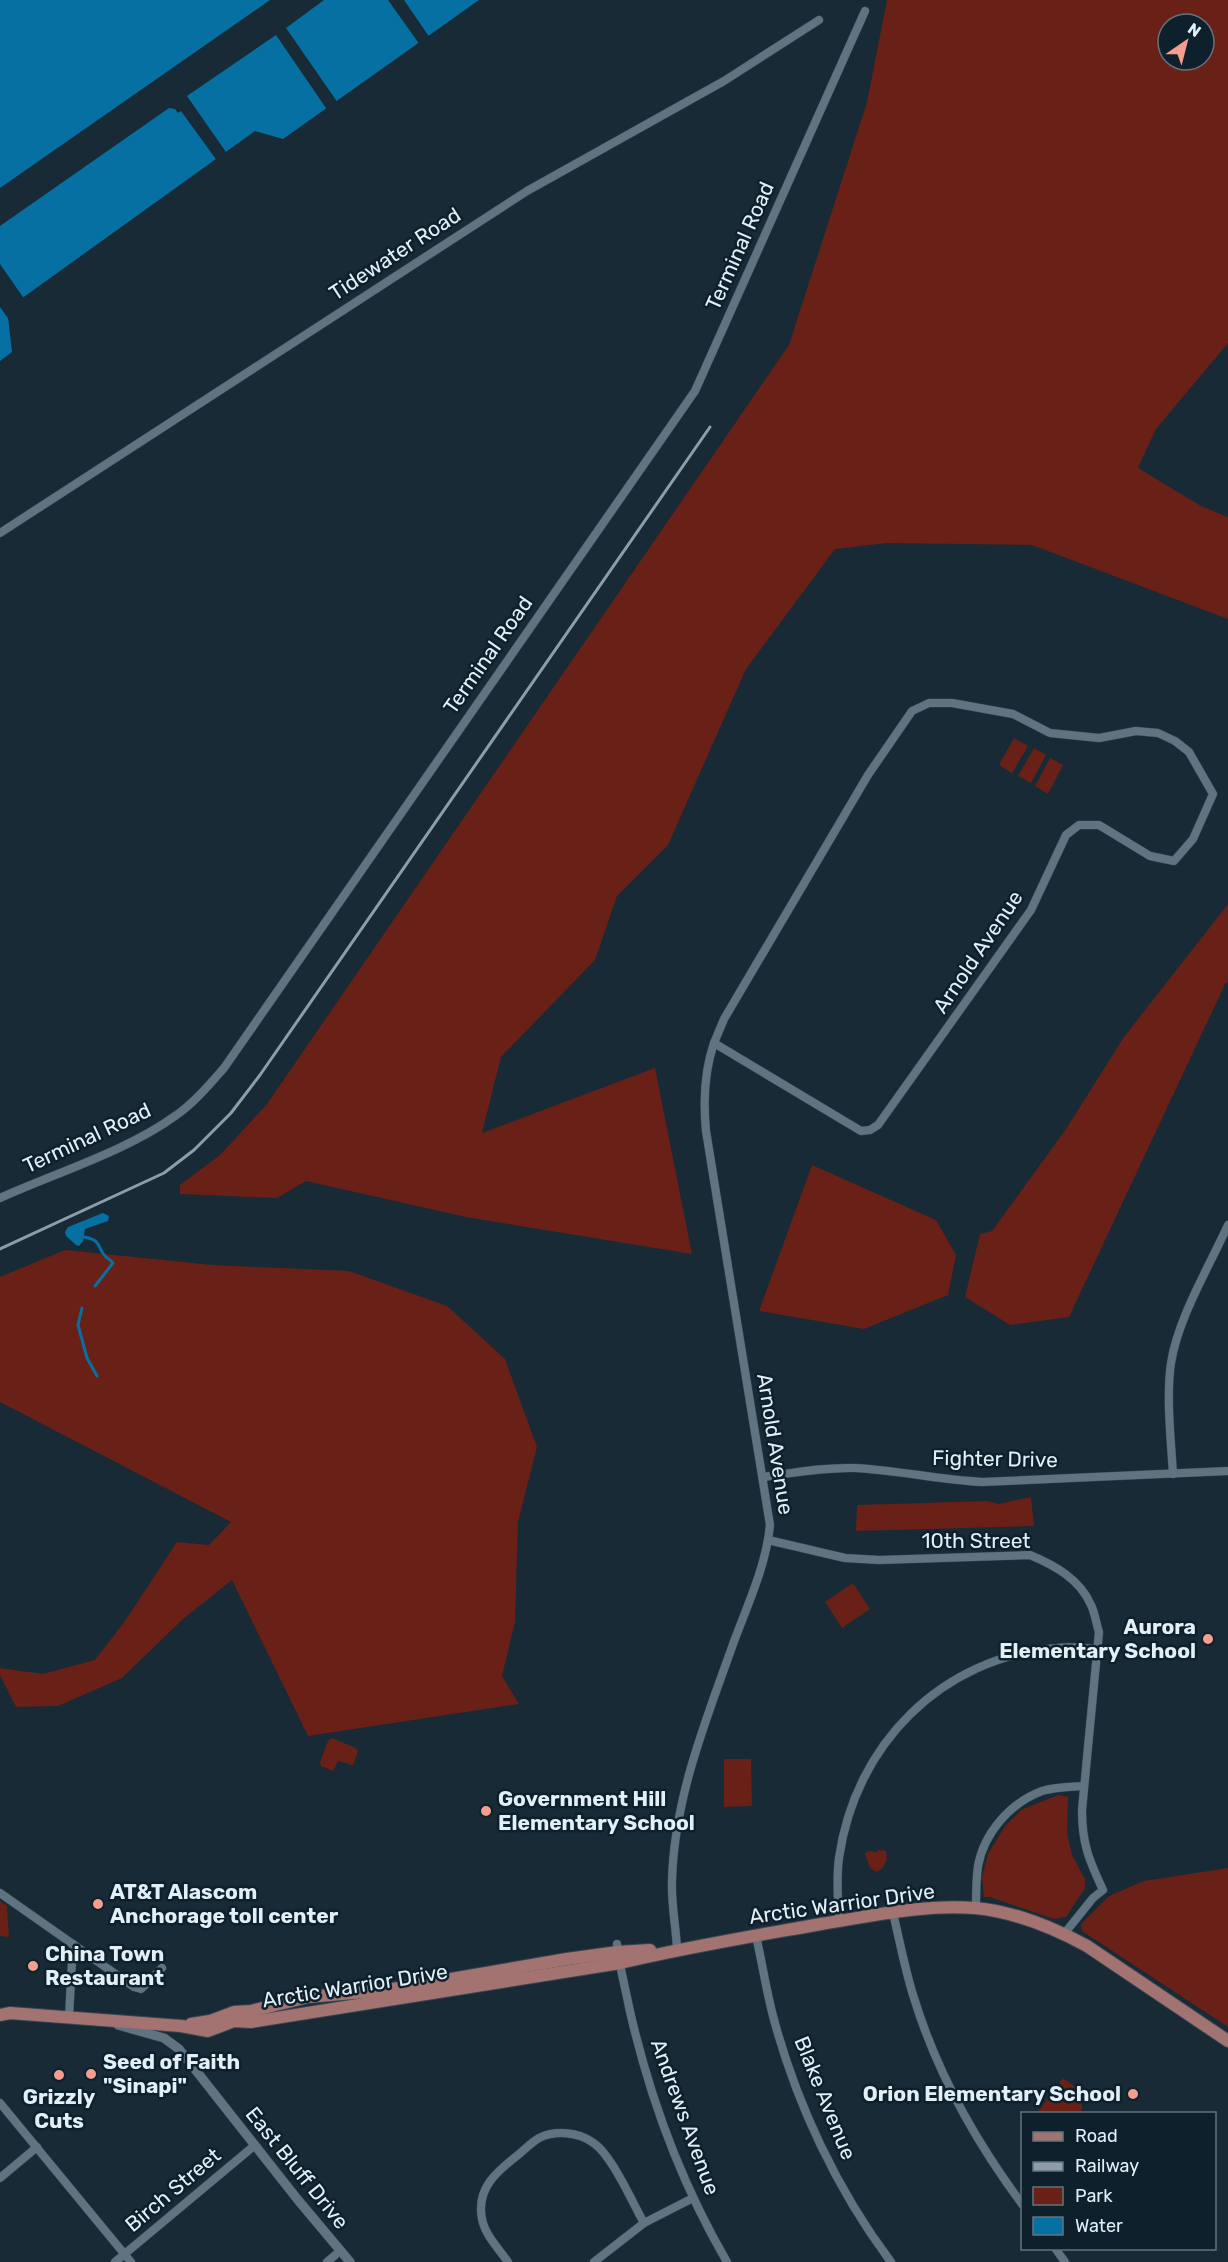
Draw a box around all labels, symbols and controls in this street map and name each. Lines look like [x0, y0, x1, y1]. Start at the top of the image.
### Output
north arrow [1156, 12, 1216, 72]
text: N [1184, 19, 1204, 41]
street label: Terminal Road [700, 178, 779, 314]
street label: Tidewater Road [324, 202, 465, 305]
street label: Terminal Road [438, 591, 537, 718]
street label: Arnold Avenue [927, 886, 1028, 1018]
street label: Terminal Road [19, 1097, 155, 1178]
street label: Arnold Avenue [752, 1372, 799, 1516]
street label: Fighter Drive [932, 1445, 1058, 1472]
street label: 10th Street [921, 1528, 1031, 1553]
place label: Aurora Elementary School [999, 1614, 1196, 1663]
marker: Aurora Elementary School [1201, 1632, 1215, 1646]
place label: Government Hill Elementary School [498, 1786, 695, 1835]
marker: Government Hill Elementary School [479, 1804, 493, 1818]
street label: Arctic Warrior Drive [747, 1878, 936, 1929]
place label: AT&T Alascom Anchorage toll center [110, 1879, 339, 1928]
marker: AT&T Alascom Anchorage toll center [91, 1897, 105, 1911]
place label: China Town Restaurant [45, 1941, 164, 1990]
marker: China Town Restaurant [26, 1959, 40, 1973]
street label: Arctic Warrior Drive [260, 1959, 449, 2013]
street label: Blake Avenue [789, 2032, 862, 2163]
street label: Andrews Avenue [646, 2036, 725, 2198]
place label: Seed of Faith "Sinapi" [103, 2049, 240, 2098]
marker: Seed of Faith "Sinapi" [84, 2067, 98, 2081]
marker: Grizzly Cuts [52, 2068, 66, 2082]
place label: Orion Elementary School [863, 2081, 1121, 2106]
place label: Grizzly Cuts [23, 2084, 96, 2133]
marker: Orion Elementary School [1126, 2087, 1140, 2101]
street label: East Bluff Drive [241, 2102, 354, 2234]
legend [1021, 2112, 1216, 2250]
text: Road [1075, 2125, 1118, 2147]
street label: Birch Street [120, 2142, 226, 2237]
text: Railway [1075, 2155, 1139, 2177]
text: Park [1075, 2185, 1113, 2207]
text: Water [1075, 2215, 1123, 2237]

